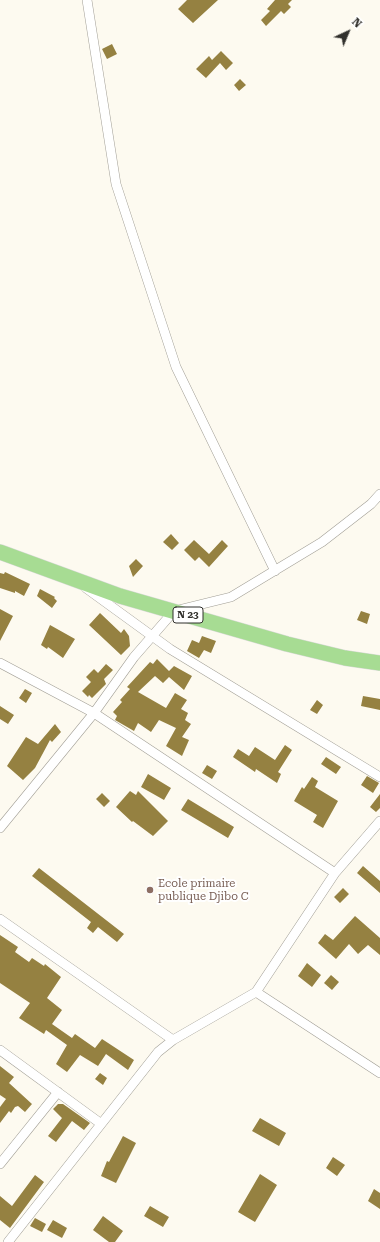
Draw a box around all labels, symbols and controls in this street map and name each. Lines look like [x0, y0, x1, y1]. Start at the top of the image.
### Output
north arrow [328, 12, 368, 52]
text: N [349, 15, 364, 31]
road number: N 23 [173, 607, 203, 623]
place label: Ecole primaire publique Djibo C [158, 877, 249, 903]
marker: Ecole primaire publique Djibo C [145, 885, 155, 895]

